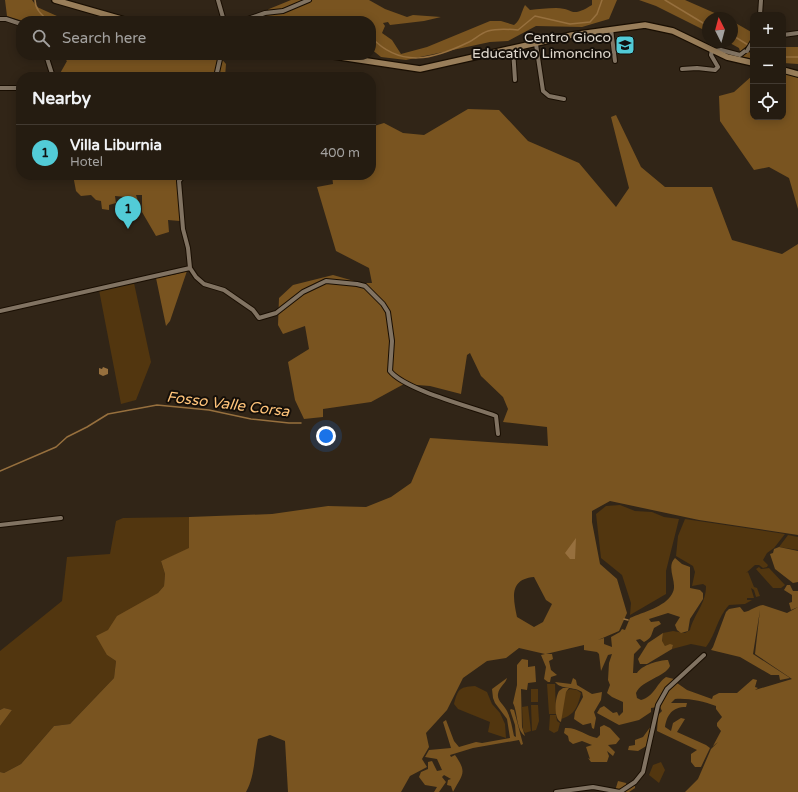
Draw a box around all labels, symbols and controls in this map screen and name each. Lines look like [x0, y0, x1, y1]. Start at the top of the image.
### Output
north arrow [702, 12, 738, 48]
map controls [750, 12, 786, 120]
button: + [750, 12, 786, 48]
search box [16, 16, 376, 60]
icon: search [30, 27, 52, 49]
text: Search here [62, 29, 146, 47]
place label: Centro Gioco Educativo Limoncino [472, 29, 611, 62]
school or university icon: Centro Gioco Educativo Limoncino [614, 34, 636, 56]
button: − [750, 48, 786, 84]
button: locate [750, 84, 786, 120]
text: Nearby [32, 88, 91, 109]
text: Villa Liburnia [70, 136, 162, 154]
text: 1 [41, 145, 49, 161]
text: 400 m [320, 145, 360, 161]
text: Hotel [70, 154, 103, 170]
pin: 1 [115, 196, 141, 229]
water label: Fosso Valle Corsa [166, 388, 291, 421]
your location [316, 426, 336, 446]

